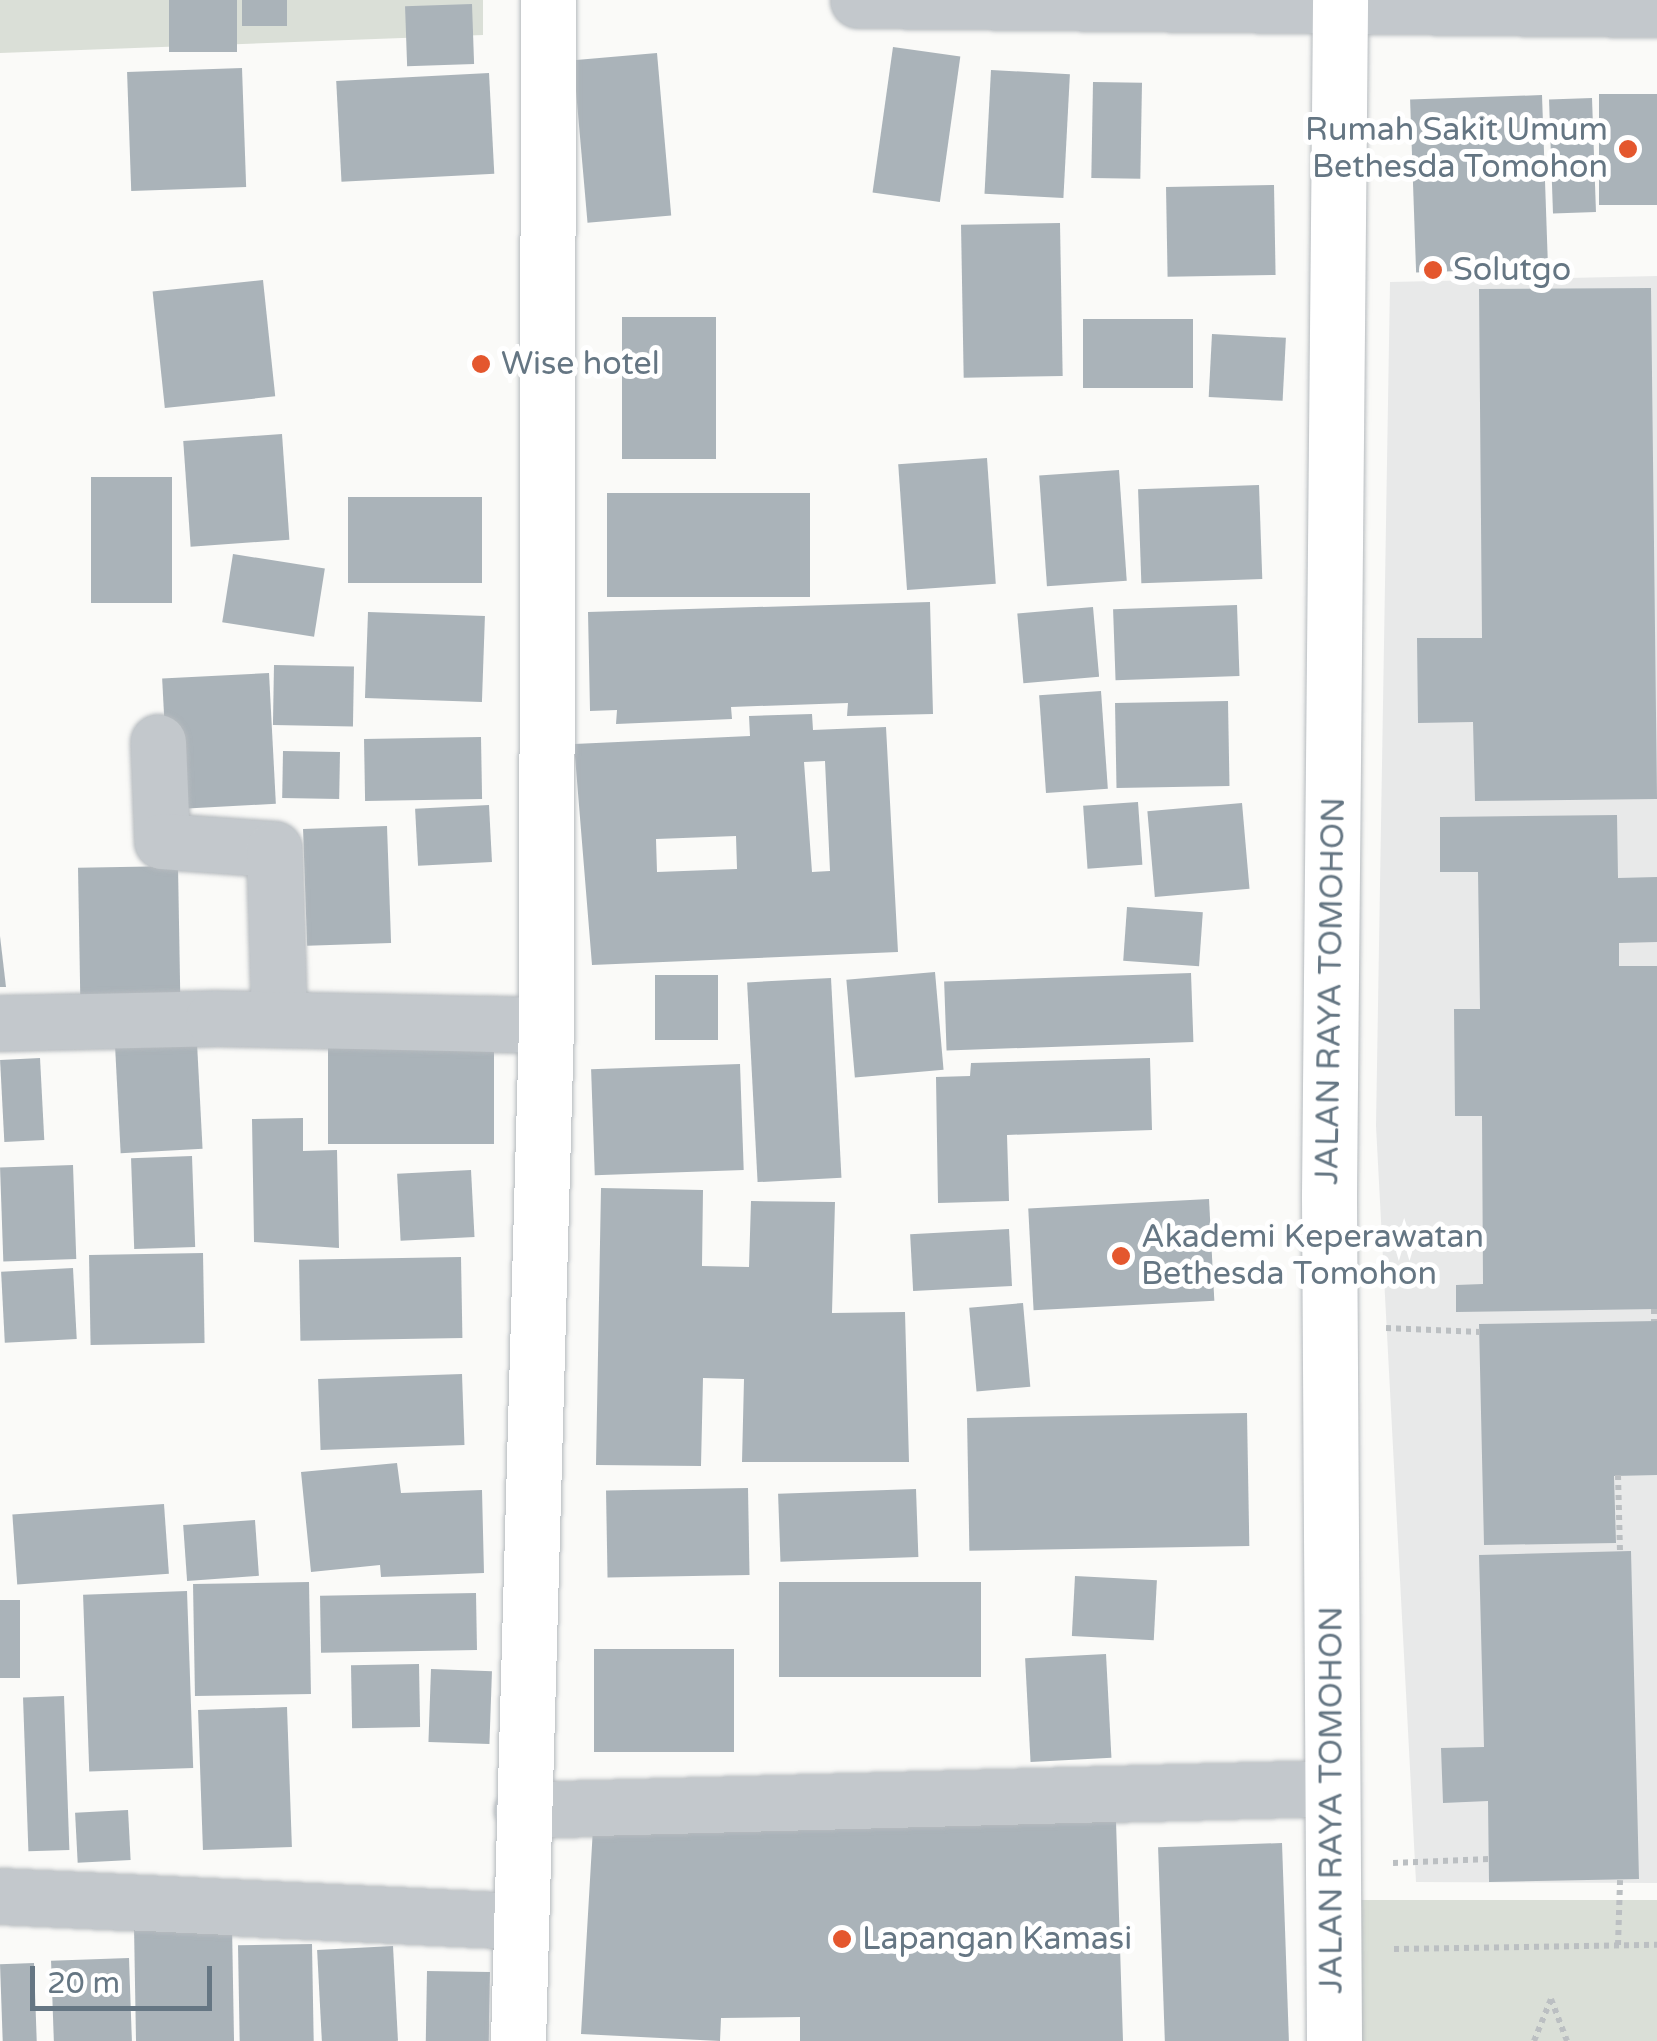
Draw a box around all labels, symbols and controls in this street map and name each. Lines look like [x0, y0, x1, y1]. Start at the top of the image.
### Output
place label: Rumah Sakit Umum Bethesda Tomohon [1305, 112, 1608, 187]
marker: Rumah Sakit Umum Bethesda Tomohon [1617, 138, 1639, 160]
place label: Solutgo [1453, 251, 1571, 289]
marker: Solutgo [1422, 259, 1444, 281]
place label: Wise hotel [501, 345, 660, 383]
marker: Wise hotel [470, 353, 492, 375]
street label: JALAN RAYA TOMOHON [1308, 797, 1354, 1185]
place label: Akademi Keperawatan Bethesda Tomohon [1141, 1219, 1484, 1294]
marker: Akademi Keperawatan Bethesda Tomohon [1110, 1245, 1132, 1267]
street label: JALAN RAYA TOMOHON [1313, 1606, 1351, 1994]
place label: Lapangan Kamasi [862, 1920, 1132, 1958]
marker: Lapangan Kamasi [831, 1928, 853, 1950]
scale bar [35, 1946, 218, 2008]
text: 20 m [47, 1965, 120, 2002]

